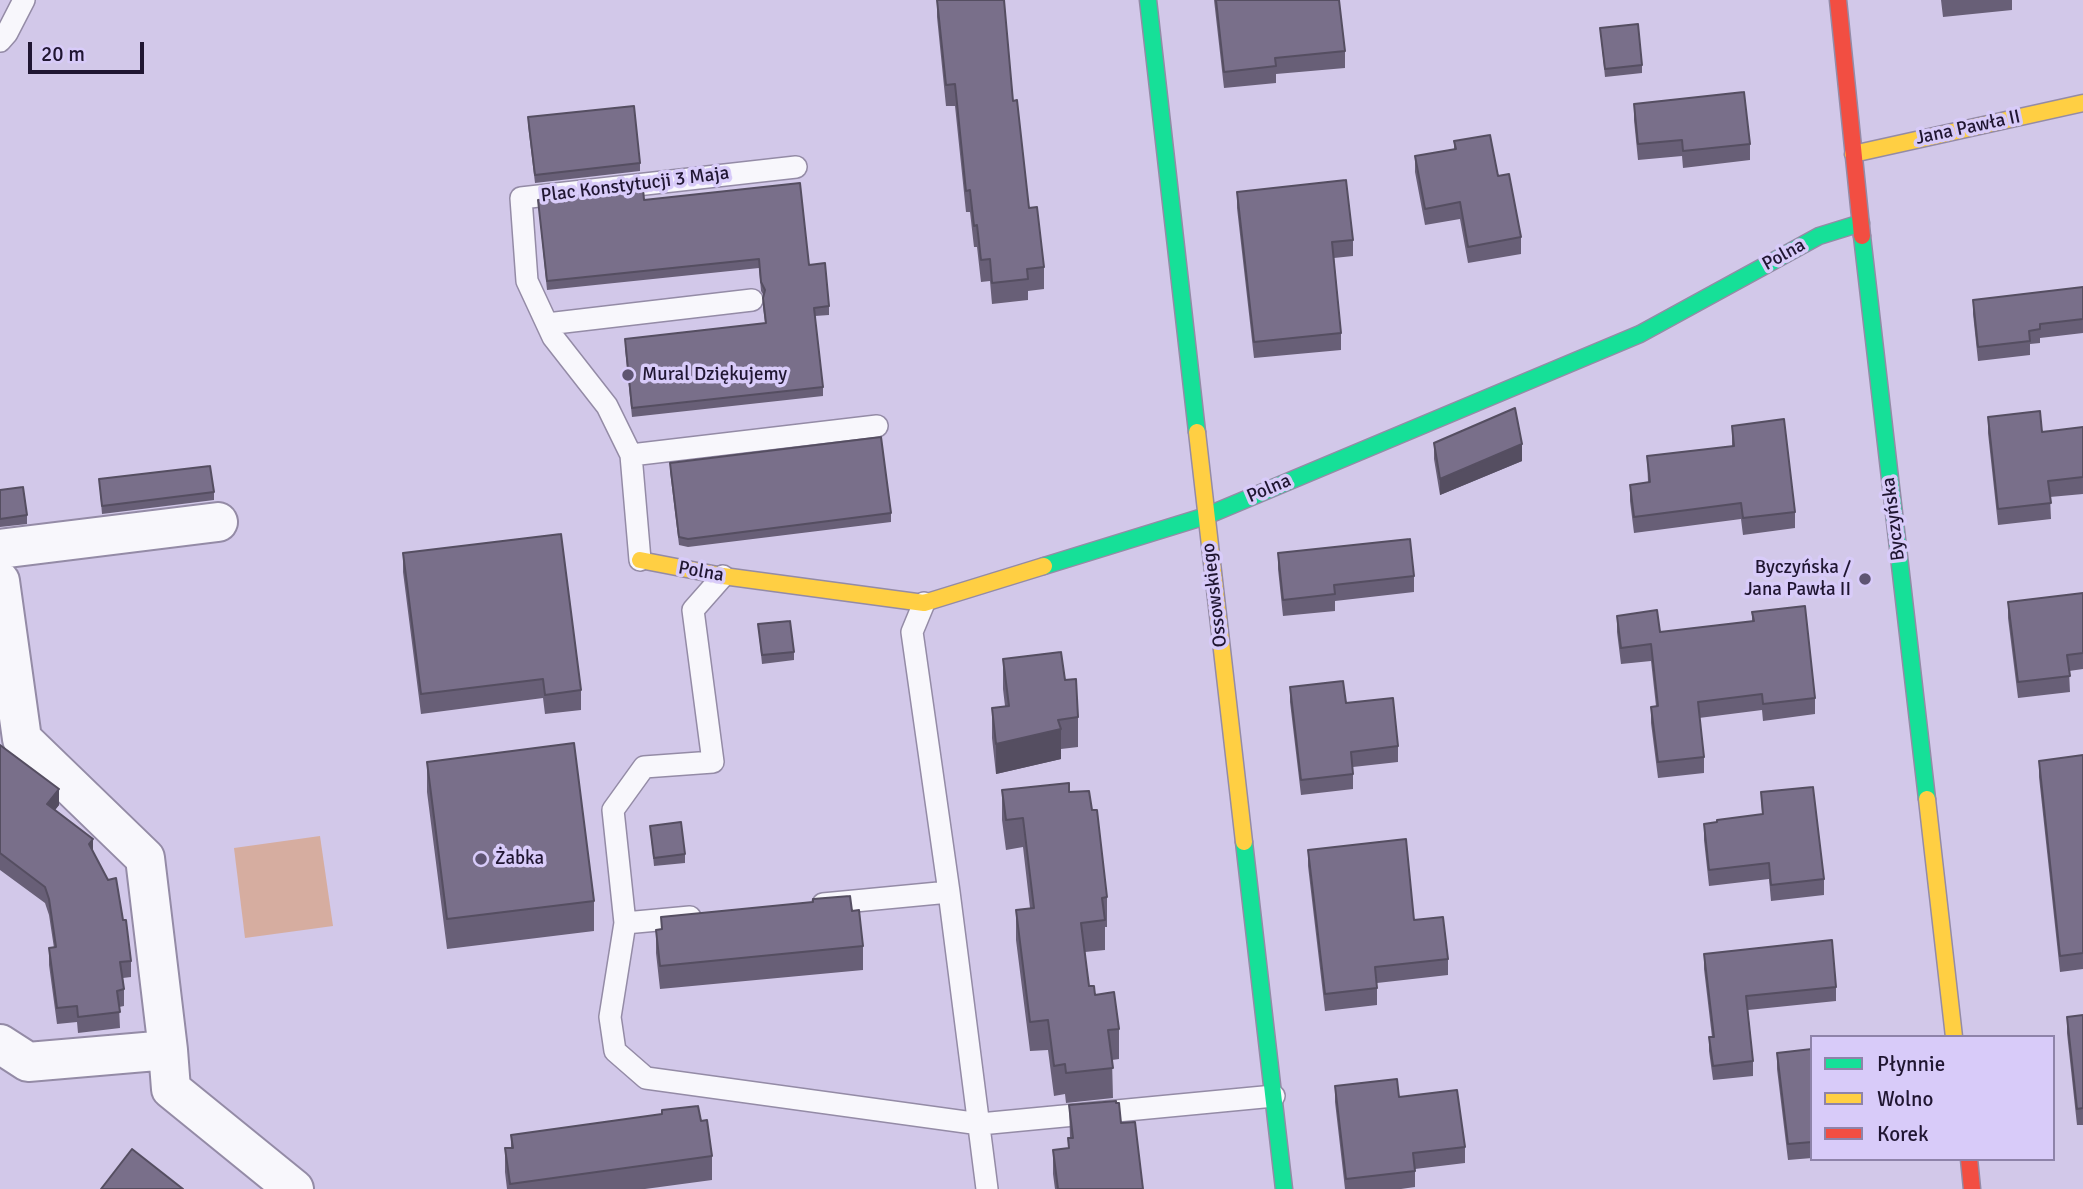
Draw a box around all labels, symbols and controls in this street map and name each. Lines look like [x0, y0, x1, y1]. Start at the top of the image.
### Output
scale bar [32, 28, 147, 72]
text: 20 m [41, 41, 85, 67]
street label: Jana Pawła II [1913, 106, 2023, 150]
street label: Plac Konstytucji 3 Maja [540, 162, 730, 208]
street label: Polna [1758, 234, 1810, 276]
place label: Mural Dziękujemy [642, 364, 787, 386]
marker: Mural Dziękujemy [620, 367, 636, 383]
street label: Polna [1244, 470, 1294, 508]
street label: Byczyńska [1878, 476, 1910, 562]
street label: Ossowskiego [1197, 542, 1233, 648]
street label: Polna [677, 557, 725, 587]
place label: Byczyńska / Jana Pawła II [1744, 557, 1851, 601]
marker: Byczyńska / Jana Pawła II [1857, 571, 1873, 587]
place label: Żabka [495, 848, 544, 870]
marker: Żabka [473, 851, 489, 867]
legend [1810, 1035, 2055, 1161]
text: Płynnie [1877, 1051, 1945, 1077]
text: Wolno [1877, 1086, 1933, 1112]
text: Korek [1877, 1121, 1928, 1147]

